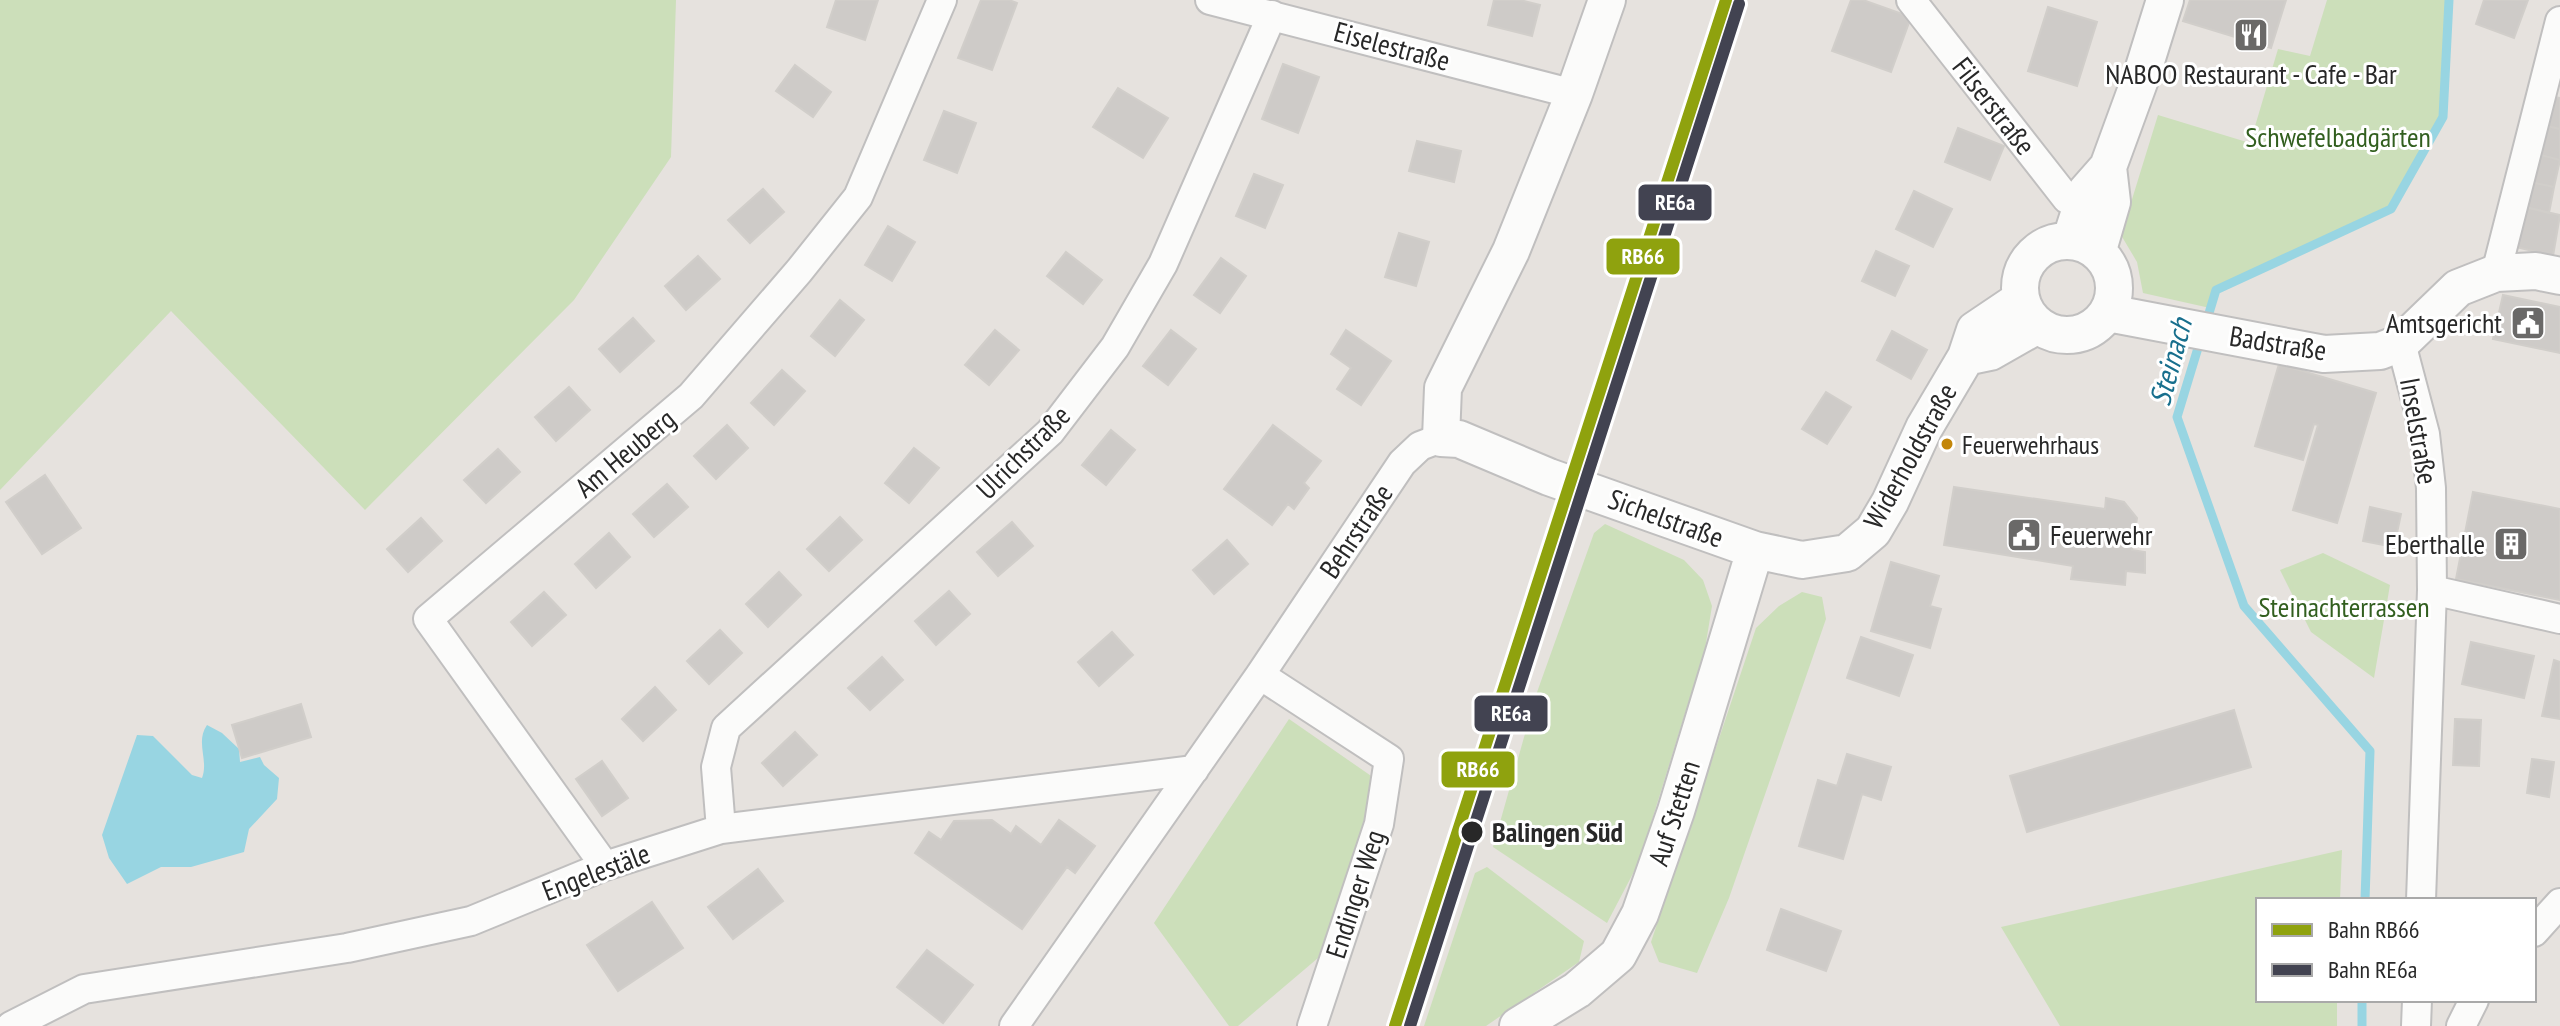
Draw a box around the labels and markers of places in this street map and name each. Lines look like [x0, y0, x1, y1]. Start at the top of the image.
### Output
restaurant icon: NABOO Restaurant - Cafe - Bar [2232, 16, 2270, 54]
place label: NABOO Restaurant - Cafe - Bar [2105, 55, 2397, 92]
place label: Amtsgericht [2386, 304, 2502, 341]
public building icon: Amtsgericht [2509, 304, 2547, 342]
place label: Feuerwehrhaus [1962, 428, 2099, 461]
marker: Feuerwehrhaus [1939, 436, 1955, 452]
public building icon: Feuerwehr [2005, 516, 2043, 554]
place label: Feuerwehr [2050, 516, 2153, 553]
place label: Eberthalle [2385, 525, 2485, 562]
building icon: Eberthalle [2492, 525, 2530, 563]
place label: Balingen Süd [1492, 813, 1623, 850]
marker: Balingen Süd [1459, 819, 1485, 845]

